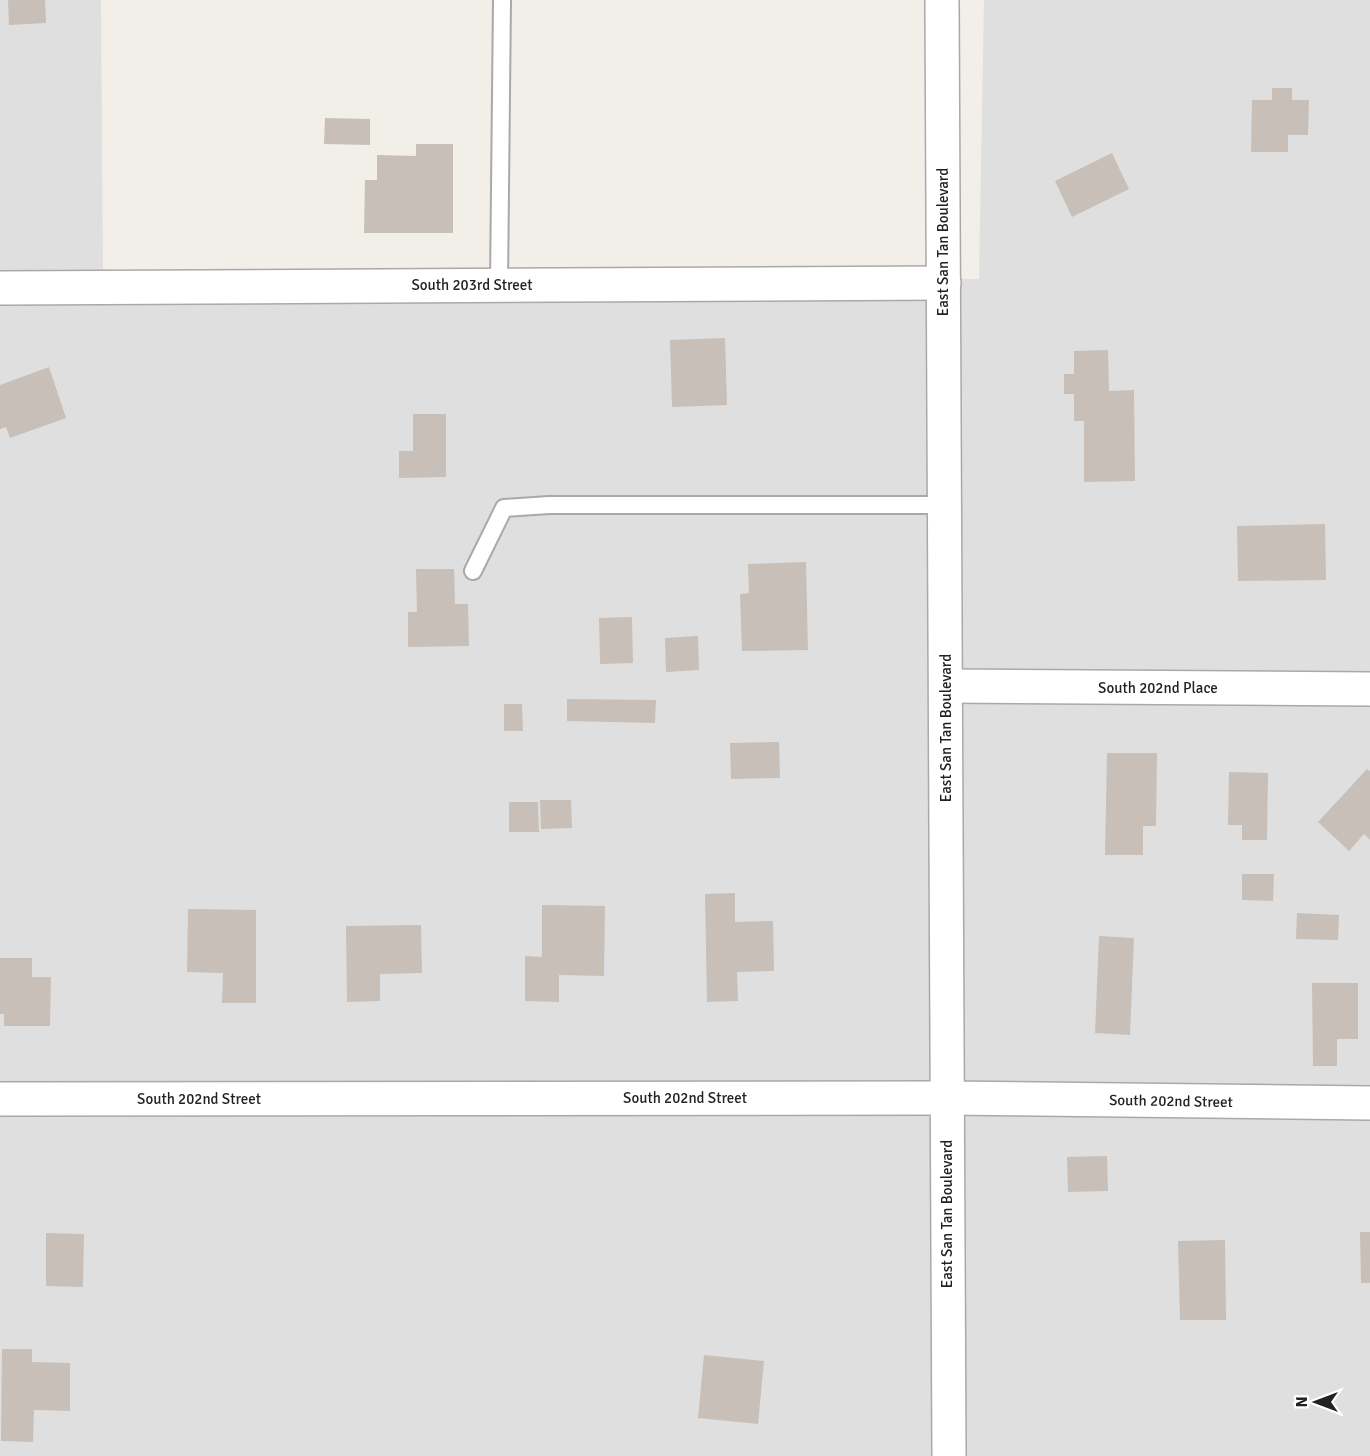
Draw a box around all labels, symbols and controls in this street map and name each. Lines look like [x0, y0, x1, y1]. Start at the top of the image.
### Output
street label: East San Tan Boulevard [934, 168, 952, 316]
street label: South 203rd Street [411, 276, 533, 294]
street label: East San Tan Boulevard [937, 654, 955, 802]
street label: South 202nd Place [1098, 679, 1218, 697]
street label: South 202nd Street [623, 1089, 747, 1107]
street label: South 202nd Street [137, 1090, 261, 1108]
street label: South 202nd Street [1109, 1091, 1233, 1111]
street label: East San Tan Boulevard [938, 1140, 956, 1288]
north arrow [1286, 1372, 1346, 1432]
text: N [1292, 1396, 1312, 1408]

